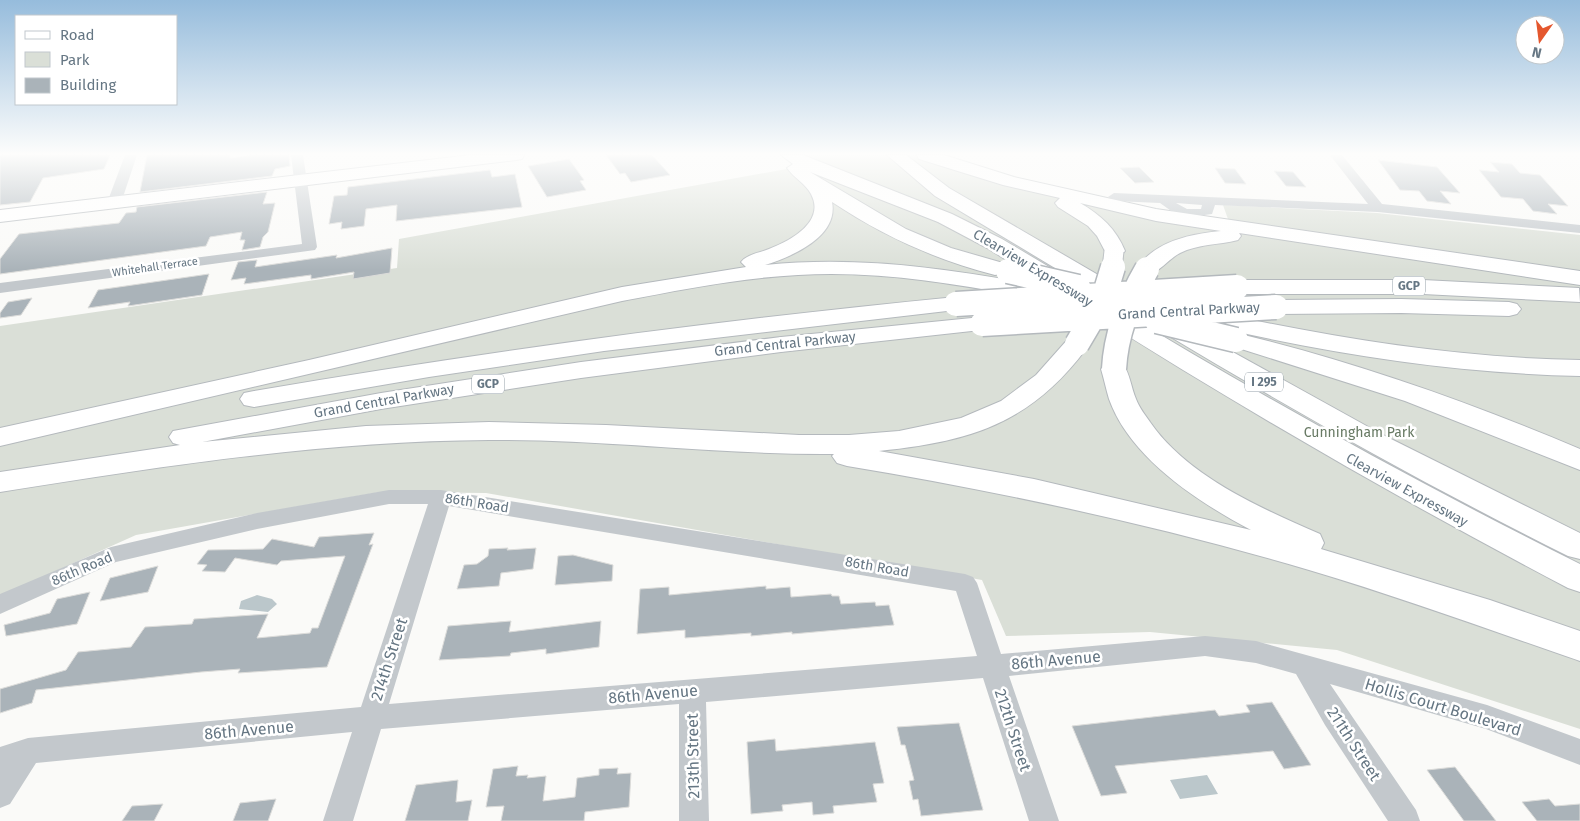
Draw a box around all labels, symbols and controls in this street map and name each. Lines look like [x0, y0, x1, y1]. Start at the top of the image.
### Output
legend [15, 15, 178, 105]
north arrow [1515, 15, 1565, 65]
text: Road [60, 26, 95, 44]
text: N [1530, 43, 1544, 62]
text: Park [60, 51, 90, 69]
text: Building [60, 76, 116, 94]
street label: Clearview Expressway [970, 226, 1096, 311]
street label: Whitehall Terrace [111, 255, 199, 279]
road number: GCP [1393, 276, 1425, 296]
street label: Grand Central Parkway [1118, 299, 1260, 323]
street label: Grand Central Parkway [713, 328, 857, 360]
road number: I 295 [1245, 372, 1283, 392]
road number: GCP [472, 374, 504, 394]
street label: Grand Central Parkway [313, 380, 456, 422]
park label: Cunningham Park [1304, 424, 1415, 441]
street label: Clearview Expressway [1343, 449, 1471, 531]
street label: 86th Road [444, 490, 510, 516]
street label: 86th Road [49, 549, 115, 589]
street label: 86th Road [844, 553, 910, 581]
street label: 214th Street [367, 615, 411, 703]
street label: 86th Avenue [1010, 647, 1102, 673]
street label: Hollis Court Boulevard [1363, 674, 1523, 740]
street label: 86th Avenue [607, 681, 699, 707]
street label: 212th Street [991, 687, 1035, 774]
street label: 211th Street [1323, 704, 1385, 785]
street label: 213th Street [683, 713, 703, 799]
street label: 86th Avenue [203, 717, 295, 743]

